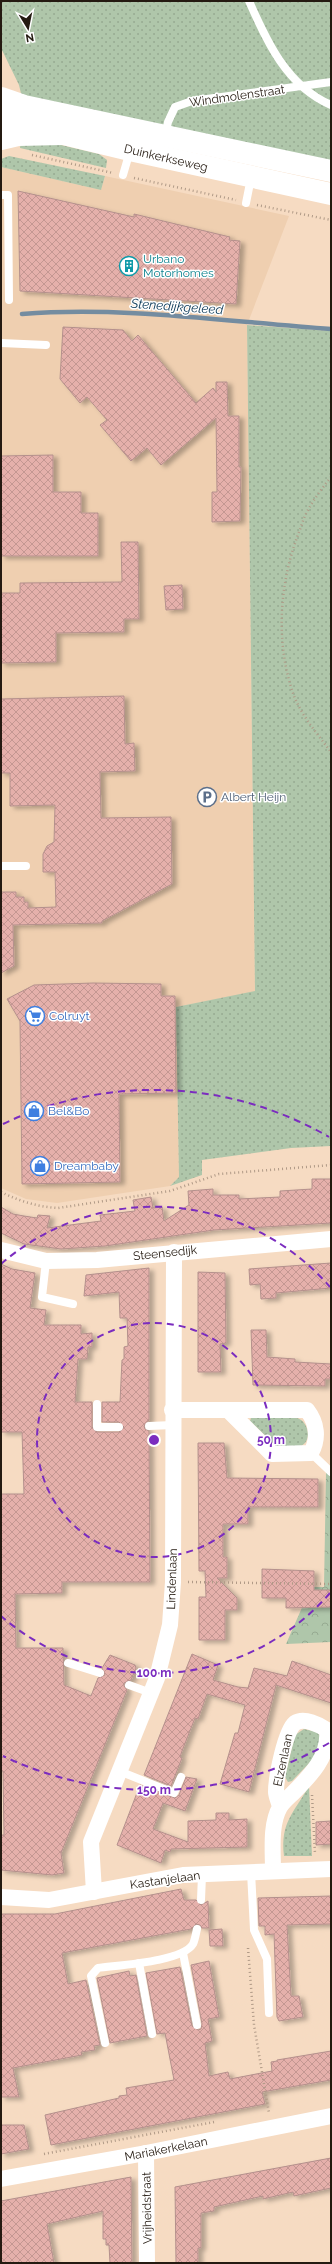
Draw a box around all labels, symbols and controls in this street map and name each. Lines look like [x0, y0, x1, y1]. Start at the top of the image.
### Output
north arrow [8, 8, 48, 48]
text: N [24, 30, 35, 44]
street label: Windmolenstraat [188, 82, 286, 110]
street label: Duinkerkseweg [123, 142, 209, 174]
place label: Urbano Motorhomes [143, 252, 214, 280]
building icon: Urbano Motorhomes [118, 255, 140, 277]
water label: Stenedijkgeleed [129, 296, 224, 317]
parking icon: Albert Heijn [196, 786, 218, 808]
place label: Albert Heijn [221, 790, 286, 804]
supermarket icon: Colruyt [24, 1005, 46, 1027]
place label: Colruyt [49, 1009, 90, 1023]
shop icon: Bel&Bo [23, 1100, 45, 1122]
place label: Bel&Bo [48, 1104, 89, 1118]
shop icon: Dreambaby [29, 1155, 51, 1177]
place label: Dreambaby [54, 1159, 119, 1173]
street label: Steensedijk [132, 1243, 198, 1263]
centre of rings [147, 1433, 161, 1447]
text: 50 m [257, 1433, 285, 1447]
street label: Lindenlaan [164, 1548, 180, 1610]
text: 100 m [137, 1666, 171, 1680]
street label: Elzenlaan [271, 1732, 295, 1788]
text: 150 m [137, 1783, 171, 1797]
street label: Kastanjelaan [129, 1868, 201, 1892]
street label: Mariakerkelaan [123, 2134, 209, 2164]
street label: Vrijheidstraat [139, 2172, 155, 2244]

